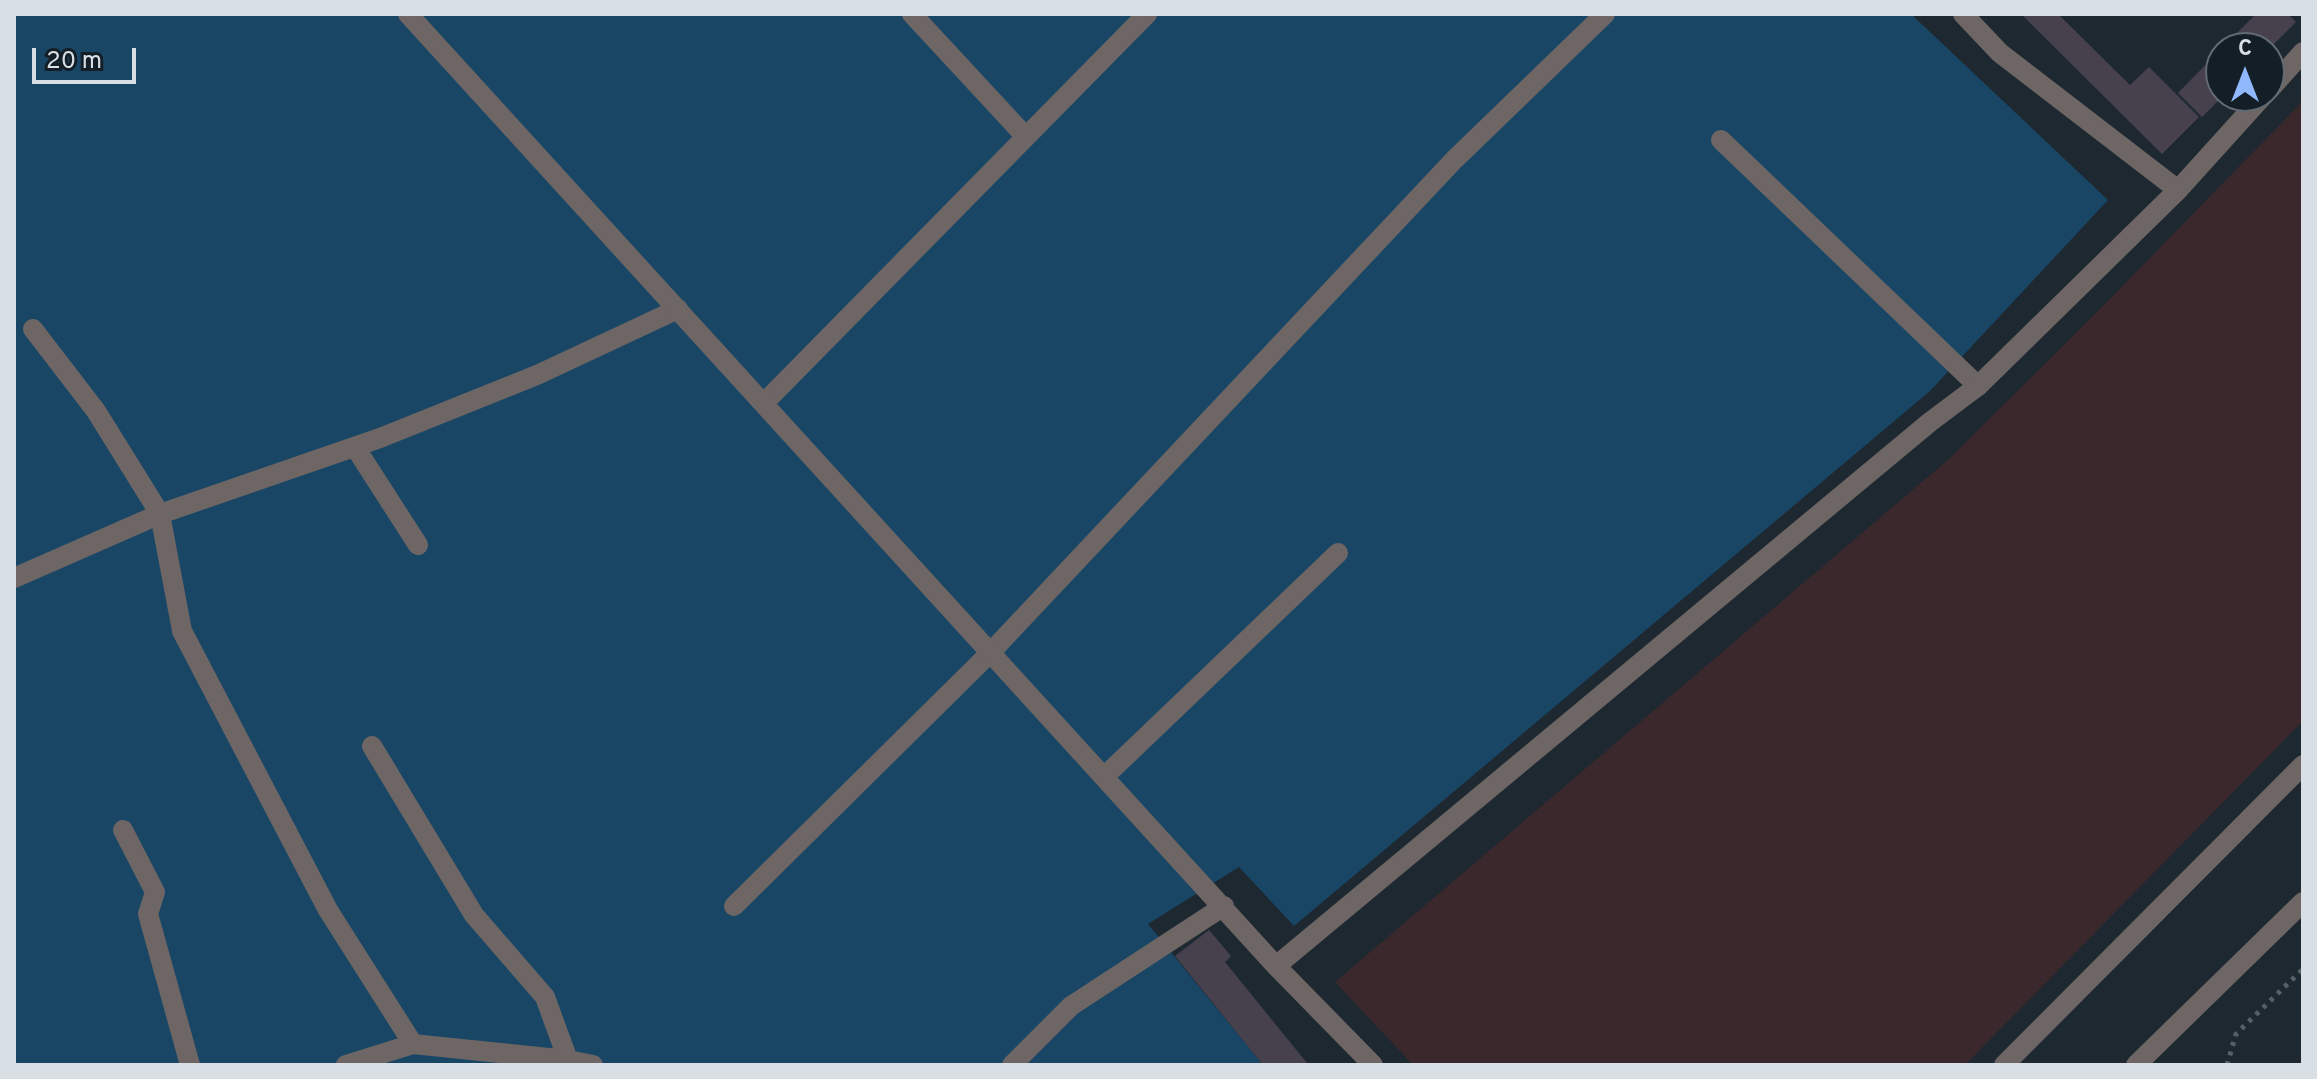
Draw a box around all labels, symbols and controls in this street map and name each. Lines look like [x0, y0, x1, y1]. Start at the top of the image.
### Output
scale bar [36, 32, 140, 82]
north arrow [2205, 32, 2285, 112]
text: С [2238, 36, 2252, 63]
text: 20 m [46, 47, 102, 77]

